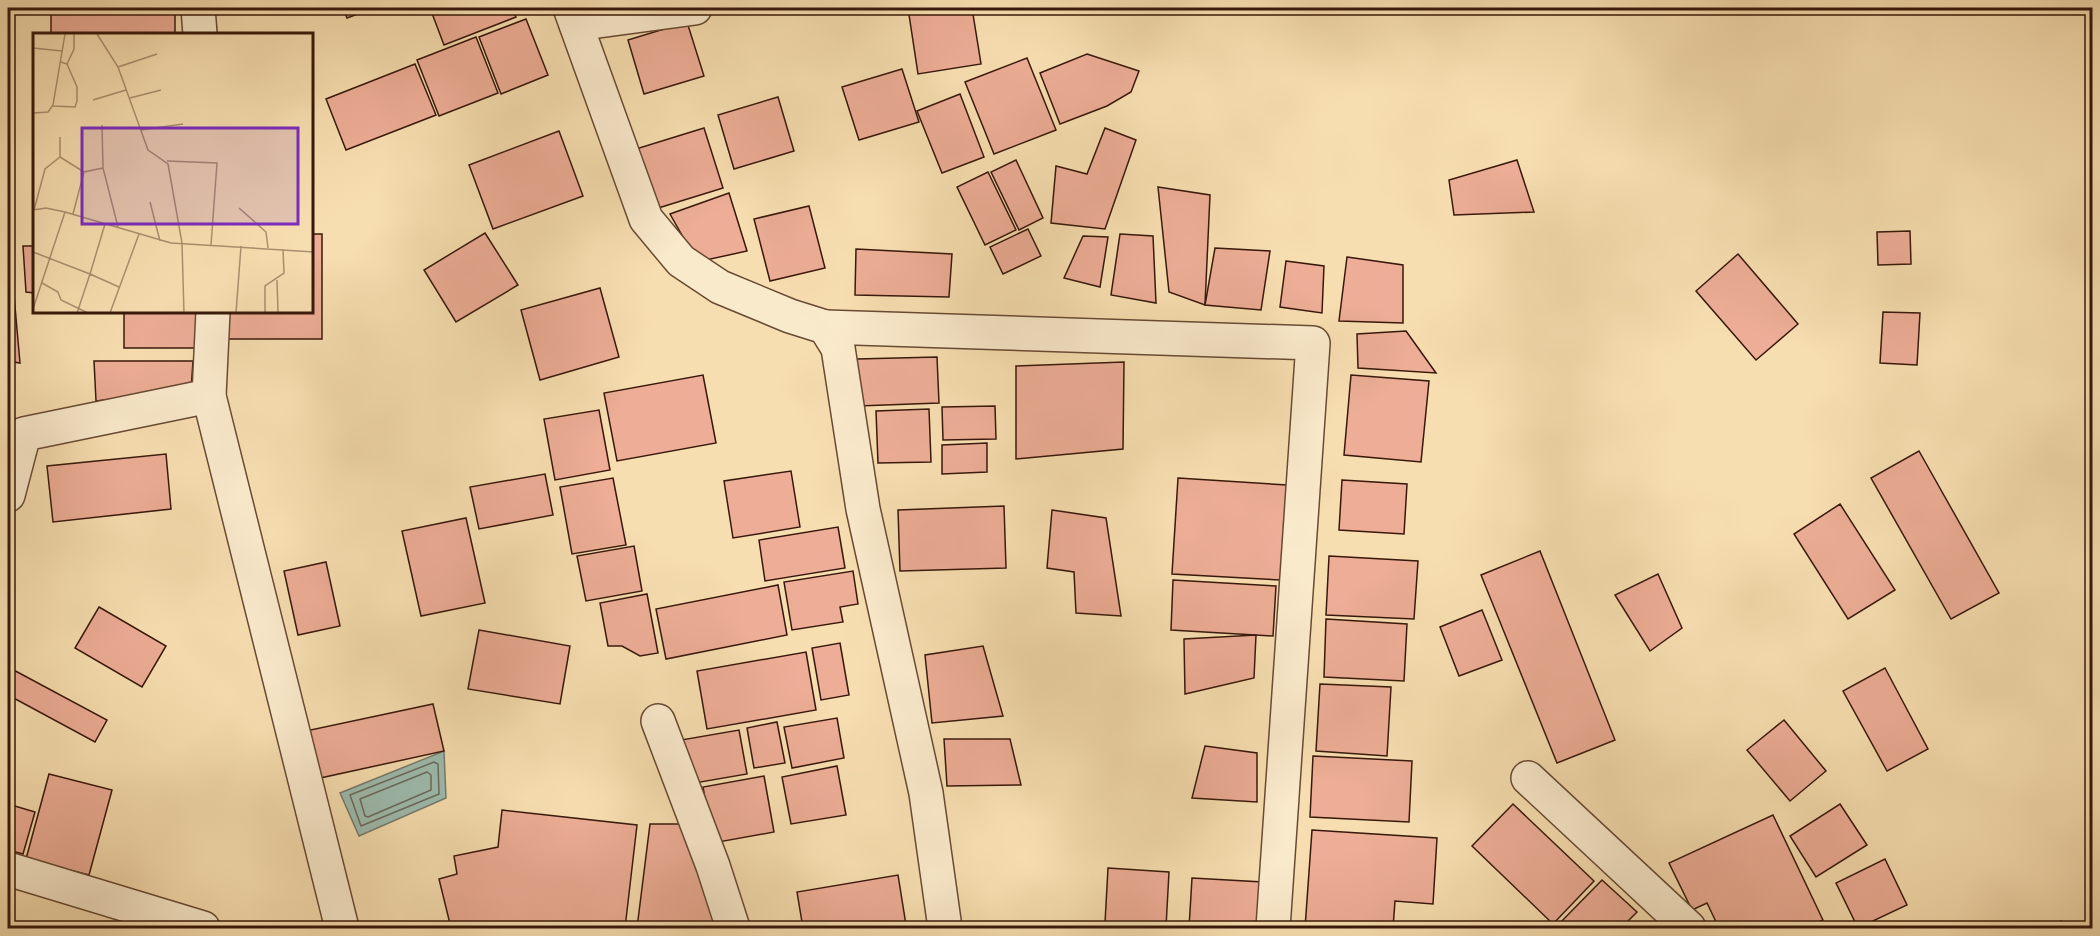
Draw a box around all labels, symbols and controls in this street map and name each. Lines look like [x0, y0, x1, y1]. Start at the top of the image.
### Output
inset map [33, 33, 314, 314]

